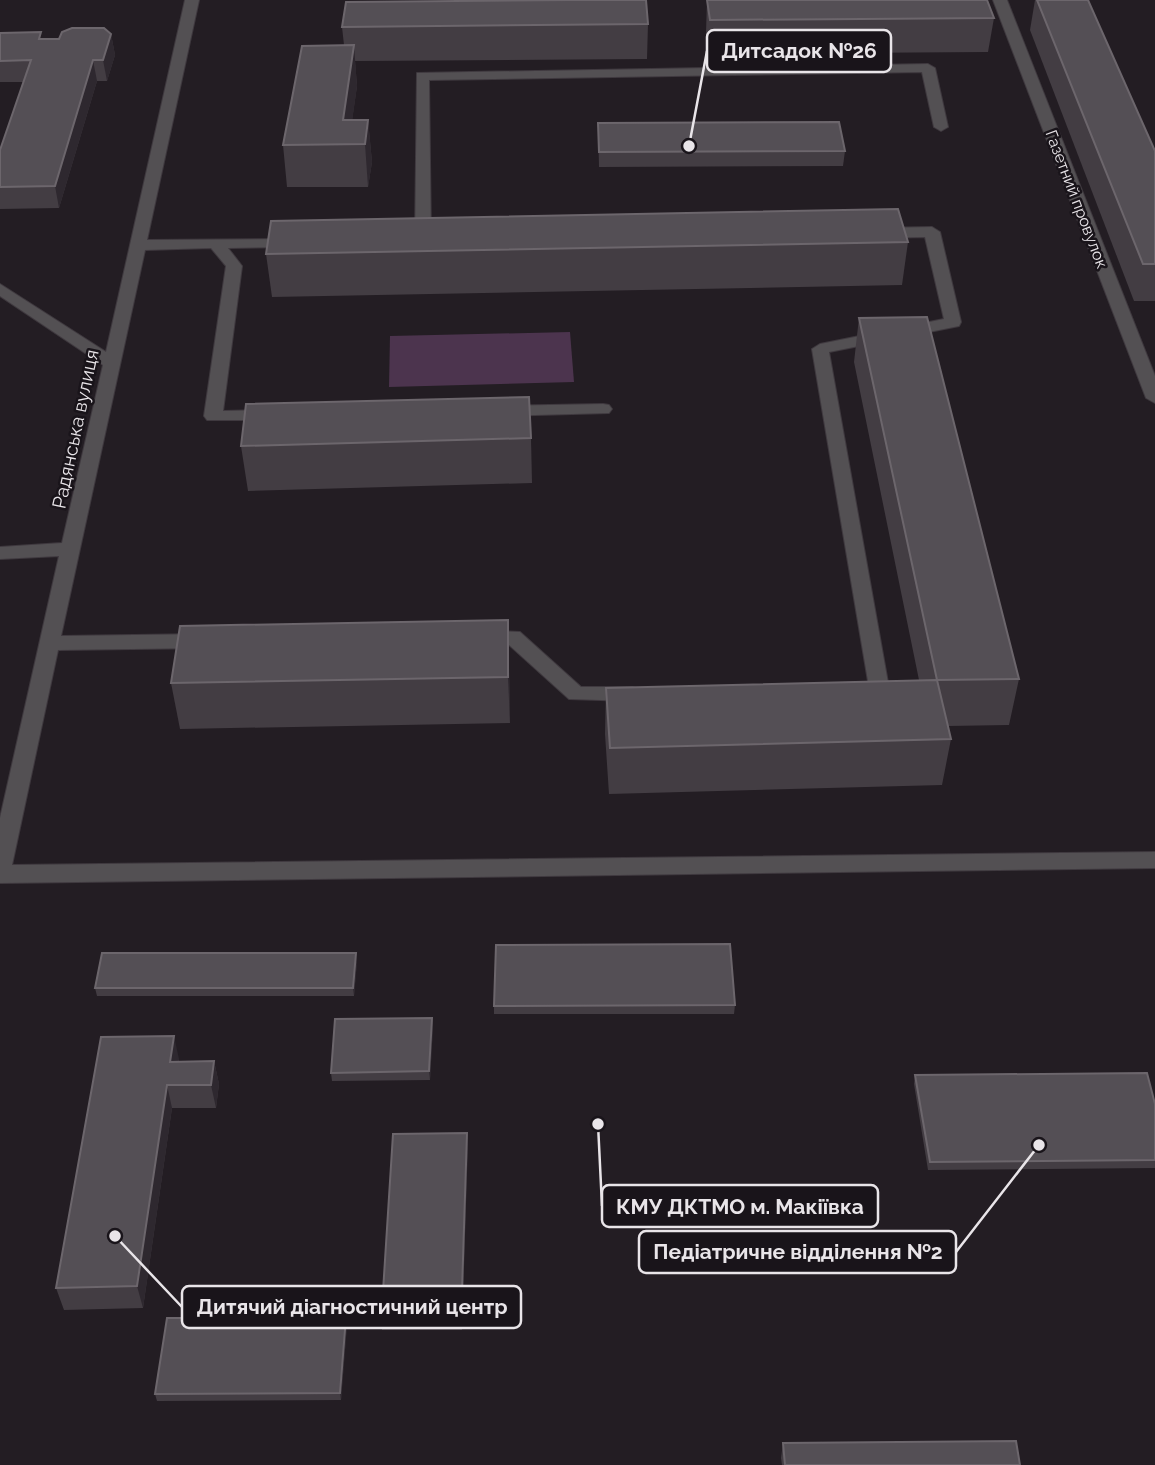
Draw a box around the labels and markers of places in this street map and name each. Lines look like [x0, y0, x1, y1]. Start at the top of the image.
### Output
callout: Дитсадок №26 [707, 30, 891, 72]
callout: КМУ ДКТМО м. Макіївка [602, 1185, 878, 1227]
callout: Педіатричне відділення №2 [639, 1231, 956, 1273]
callout: Дитячий діагностичний центр [182, 1286, 521, 1328]

